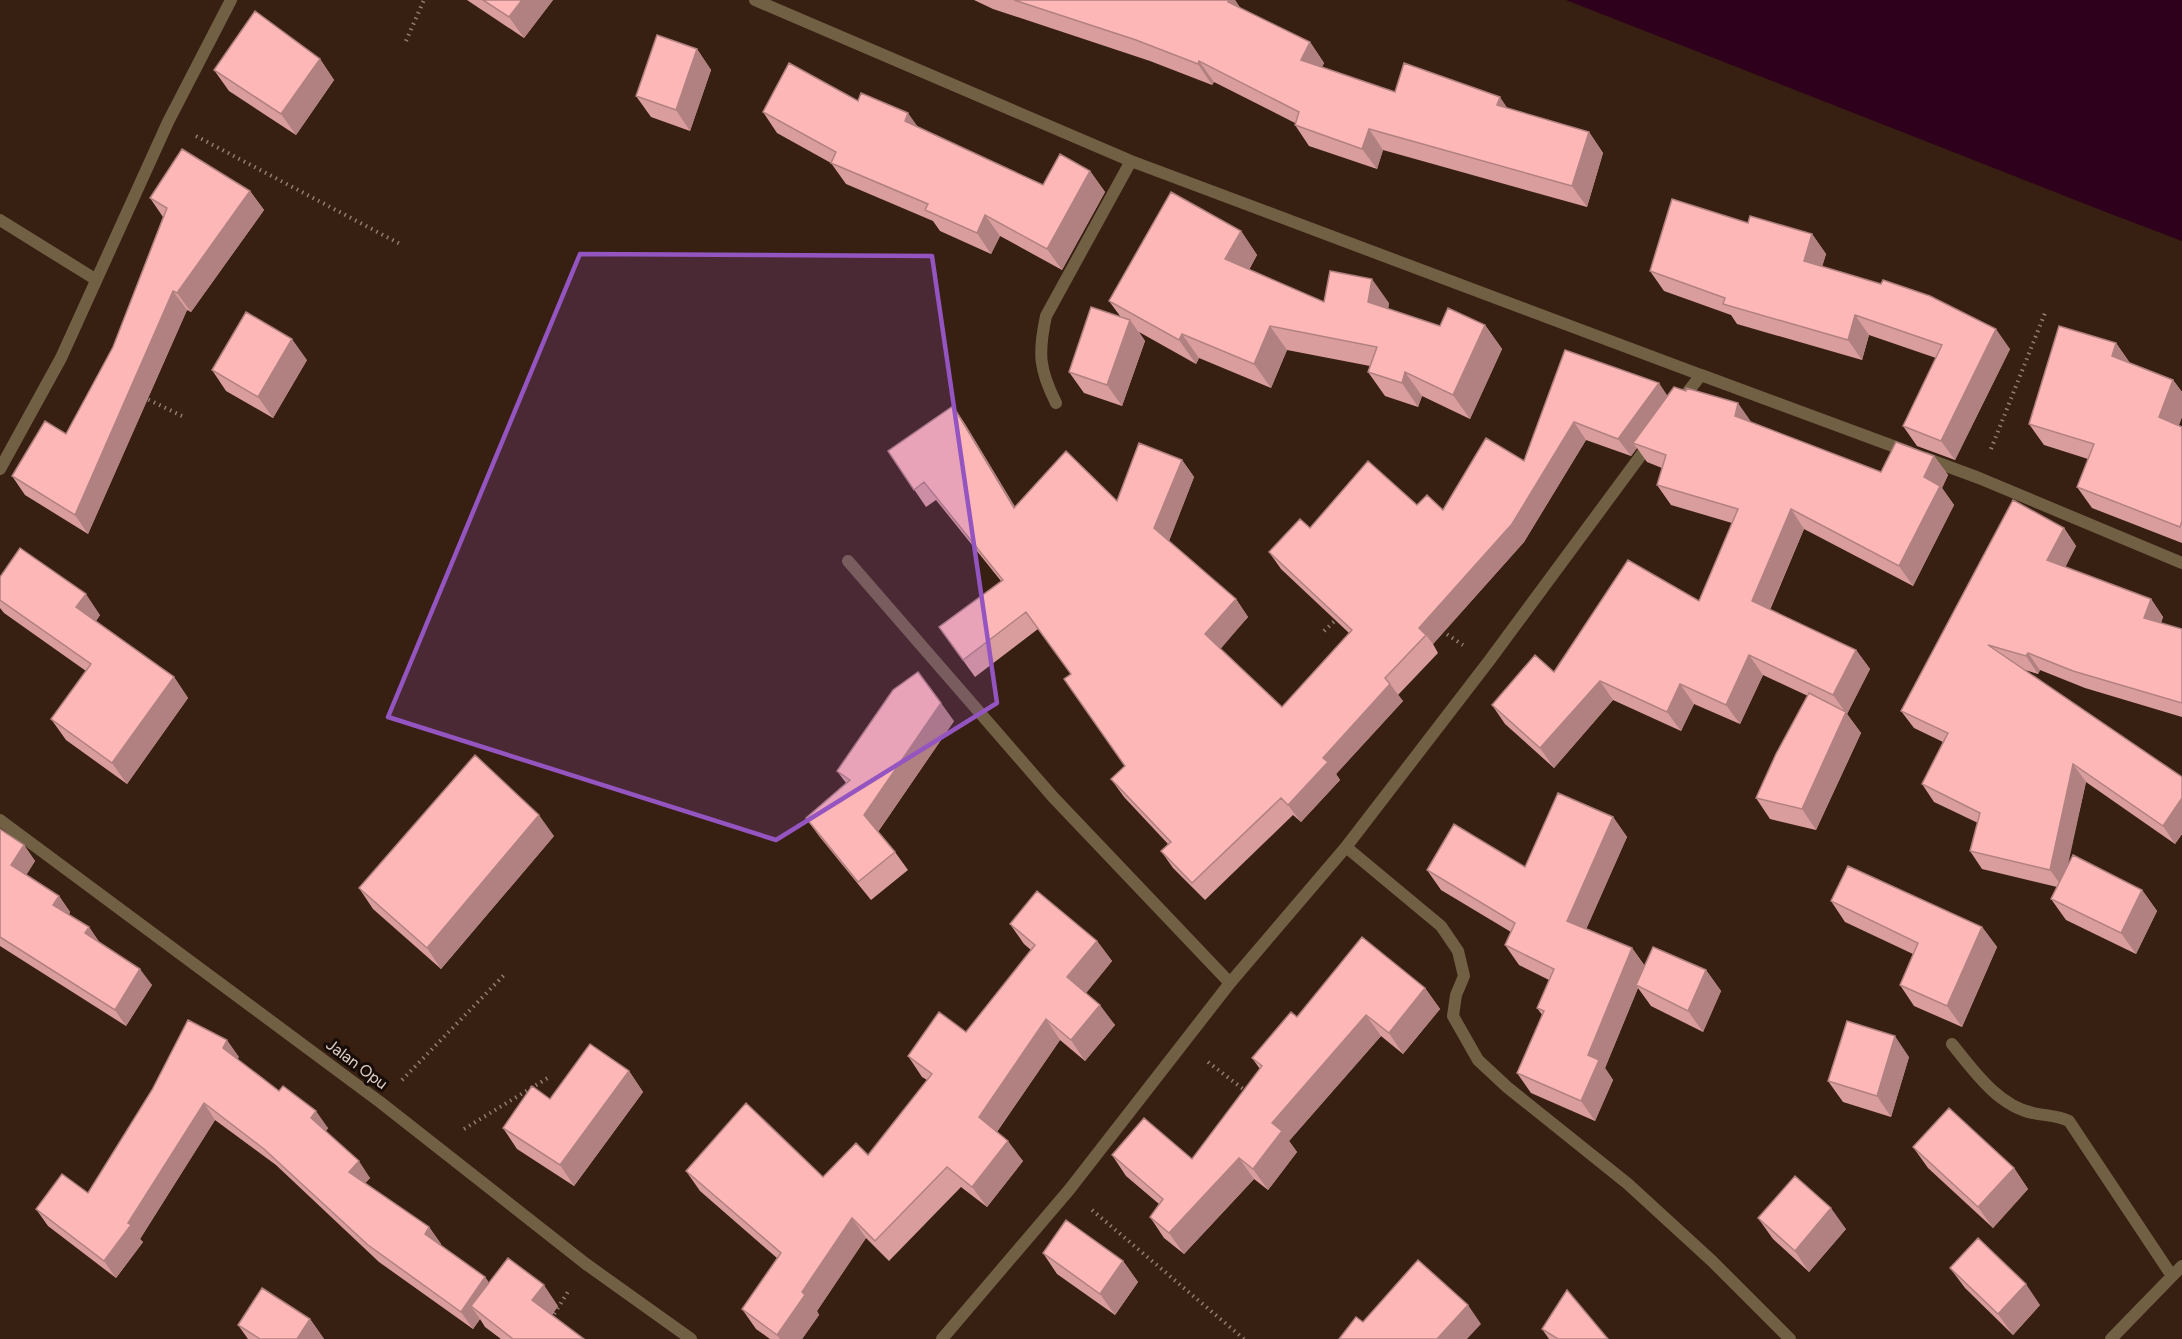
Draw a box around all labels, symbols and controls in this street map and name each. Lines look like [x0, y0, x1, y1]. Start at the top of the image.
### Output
street label: Jalan Opu [323, 1035, 391, 1093]

